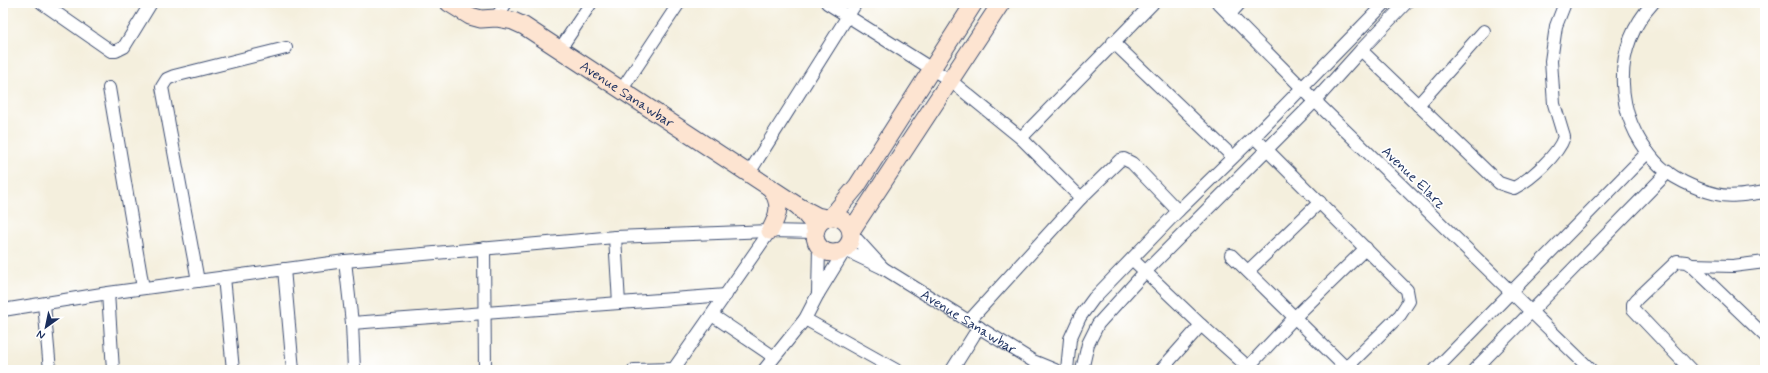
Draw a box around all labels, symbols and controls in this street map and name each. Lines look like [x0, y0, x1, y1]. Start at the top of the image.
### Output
street label: Avenue Sanawbar [576, 57, 677, 132]
street label: Avenue Elarz [1377, 143, 1449, 213]
street label: Avenue Sanawbar [917, 286, 1020, 359]
north arrow [26, 307, 66, 347]
text: N [34, 327, 48, 342]

